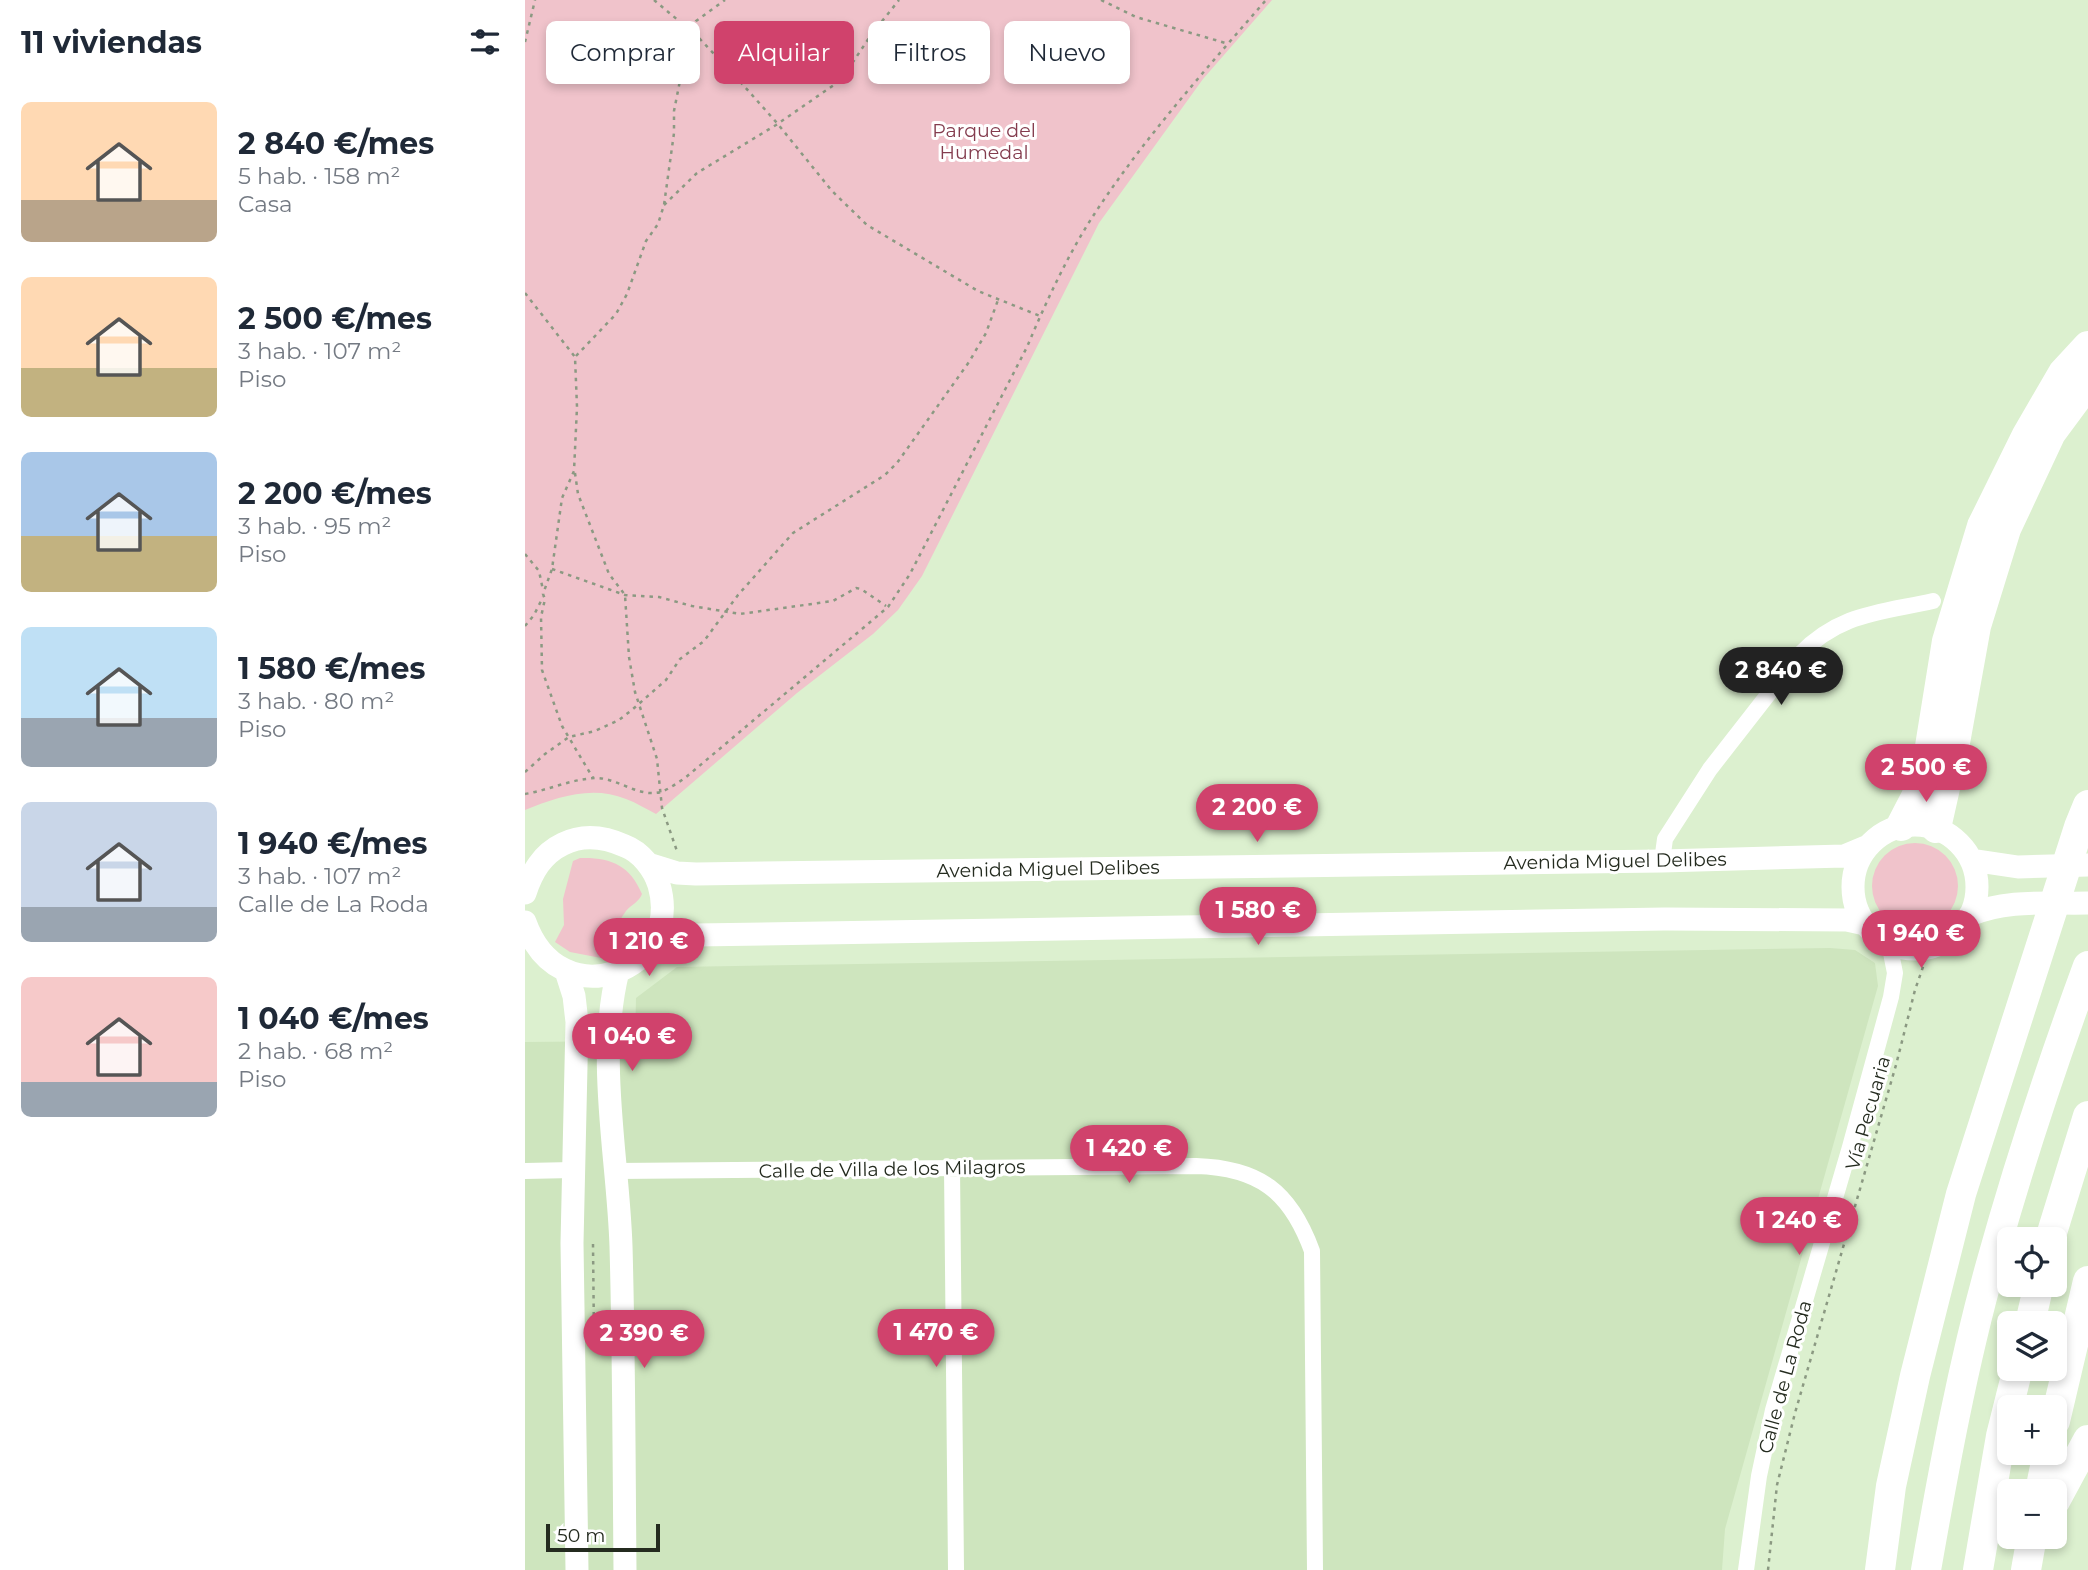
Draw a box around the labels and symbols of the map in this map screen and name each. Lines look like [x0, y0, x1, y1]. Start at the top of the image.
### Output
park label: Parque del Humedal [932, 119, 1036, 164]
pin: 2 840 € [1716, 648, 1846, 707]
pin: 2 500 € [1861, 744, 1991, 804]
pin: 2 200 € [1192, 784, 1322, 844]
street label: Avenida Miguel Delibes [1503, 848, 1727, 874]
street label: Avenida Miguel Delibes [936, 856, 1160, 882]
pin: 1 580 € [1193, 888, 1323, 947]
pin: 1 940 € [1856, 911, 1986, 970]
pin: 1 210 € [584, 918, 714, 978]
pin: 1 040 € [567, 1014, 697, 1073]
street label: Vía Pecuaria [1841, 1053, 1895, 1173]
pin: 1 420 € [1064, 1126, 1194, 1185]
street label: Calle de Villa de los Milagros [758, 1155, 1026, 1183]
pin: 1 240 € [1734, 1198, 1864, 1257]
street label: Calle de La Roda [1753, 1298, 1817, 1456]
pin: 2 390 € [579, 1310, 709, 1370]
pin: 1 470 € [871, 1310, 1001, 1369]
scale bar [546, 1521, 660, 1553]

